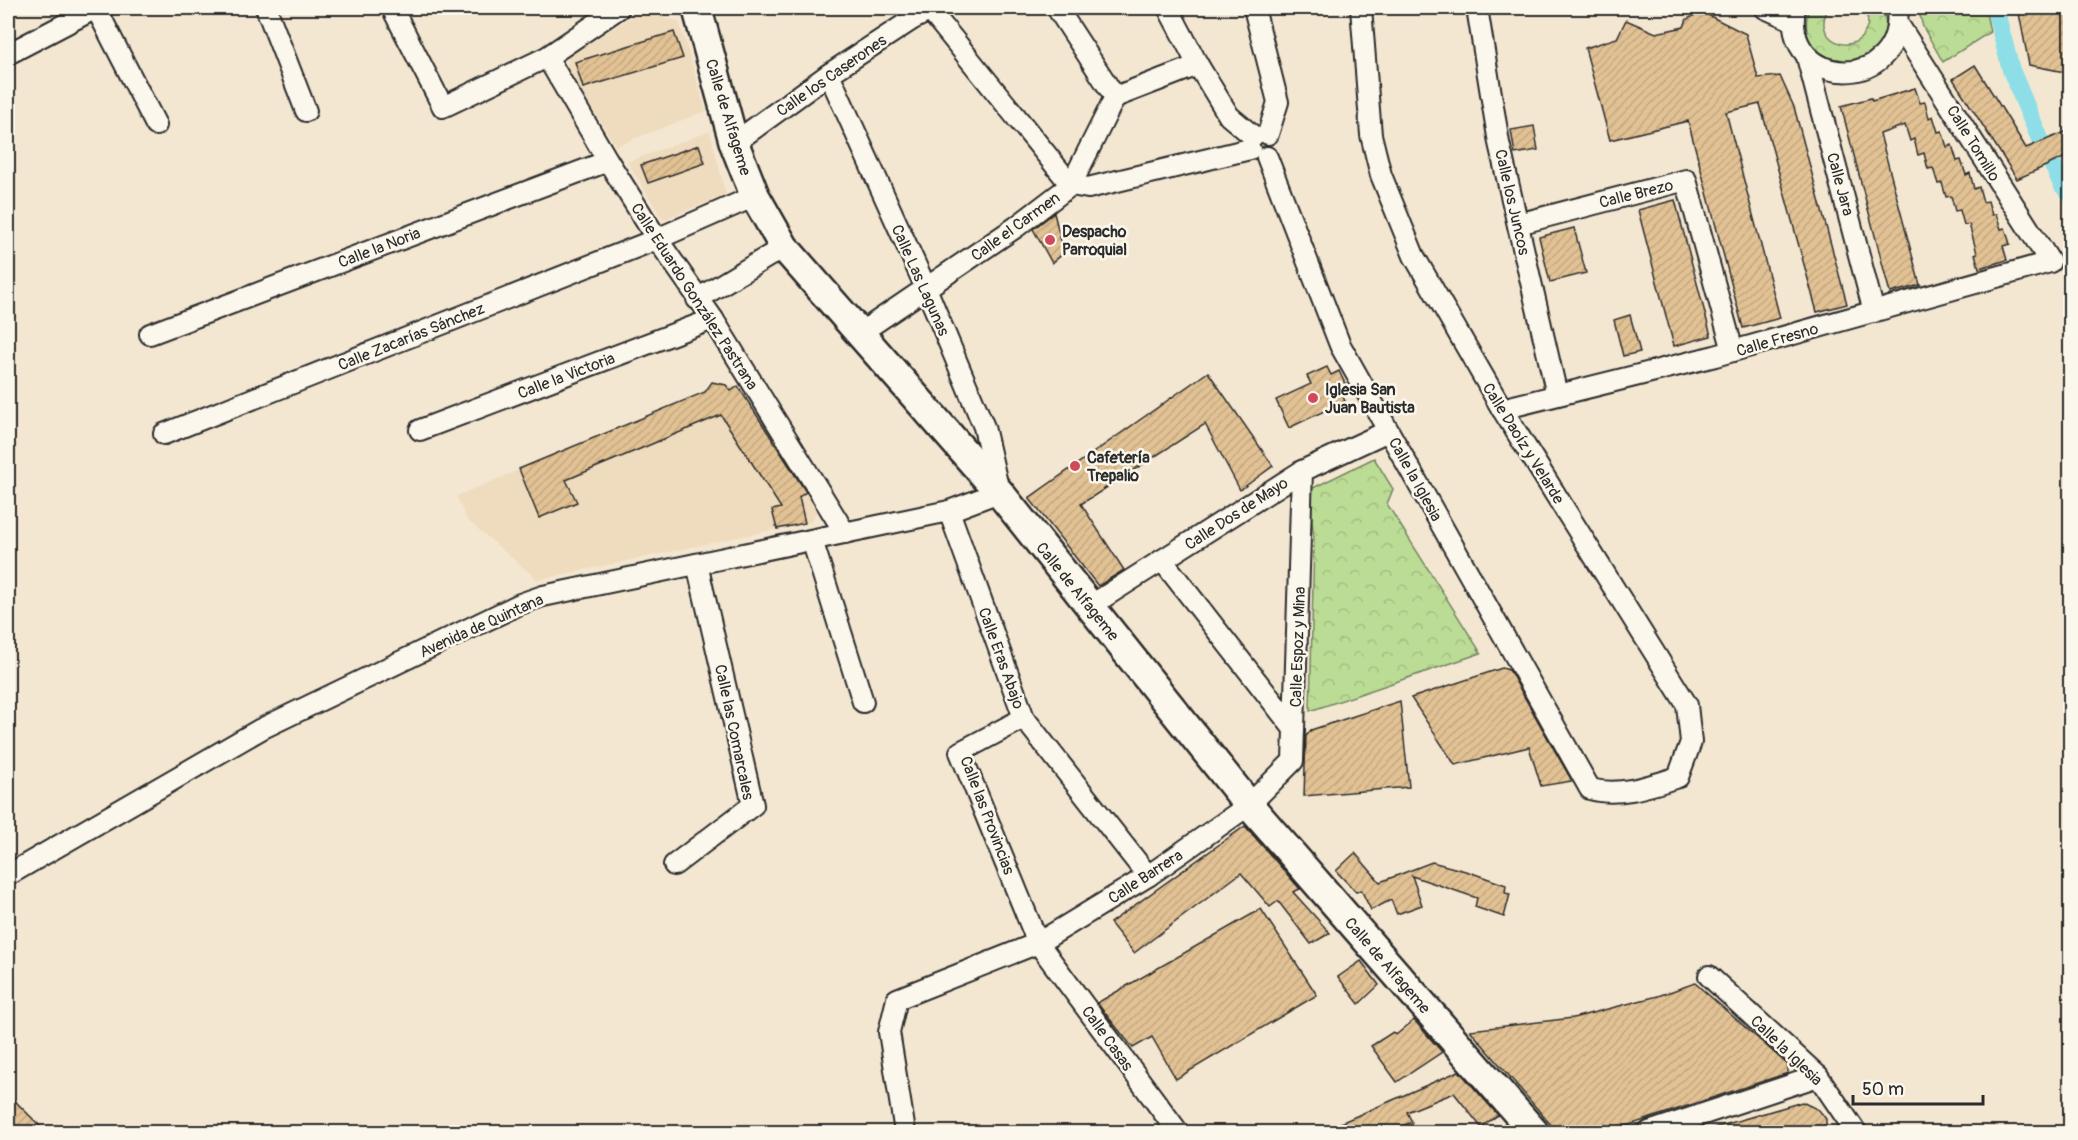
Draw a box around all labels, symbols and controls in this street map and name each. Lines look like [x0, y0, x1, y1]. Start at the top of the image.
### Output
street label: Calle los Caserones [773, 30, 890, 121]
street label: Calle de Alfageme [701, 57, 755, 178]
street label: Calle Tomillo [1942, 102, 2005, 186]
street label: Calle los Juncos [1490, 147, 1534, 257]
street label: Calle Jara [1822, 150, 1858, 218]
street label: Calle Brezo [1597, 175, 1676, 213]
street label: Calle el Carmen [967, 188, 1064, 266]
street label: Calle Eduardo González Pastrana [626, 199, 762, 394]
street label: Calle Las Lagunas [887, 222, 954, 339]
place label: Despacho Parroquial [1062, 222, 1127, 260]
street label: Calle la Noria [335, 223, 423, 273]
marker: Despacho Parroquial [1043, 233, 1057, 247]
street label: Calle Zacarías Sánchez [335, 298, 488, 375]
street label: Calle Fresno [1734, 319, 1821, 361]
street label: Calle la Victoria [515, 348, 618, 404]
street label: Calle Daoíz y Velarde [1478, 379, 1569, 508]
place label: Iglesia San Juan Bautista [1325, 380, 1415, 418]
marker: Iglesia San Juan Bautista [1306, 391, 1320, 405]
street label: Calle la Iglesia [1384, 434, 1446, 525]
place label: Cafetería Trepalio [1086, 448, 1150, 486]
marker: Cafetería Trepalio [1068, 459, 1082, 473]
street label: Calle Dos de Mayo [1181, 473, 1292, 555]
street label: Calle de Alfageme [1031, 538, 1123, 645]
street label: Calle Espoz y Mina [1286, 586, 1310, 708]
street label: Avenida de Quintana [416, 590, 546, 662]
street label: Calle Eras Abajo [973, 605, 1029, 712]
street label: Calle las Comarcales [710, 663, 758, 802]
street label: Calle las Provincias [955, 753, 1019, 877]
street label: Calle Barrera [1104, 845, 1187, 908]
street label: Calle de Alfageme [1340, 913, 1435, 1018]
street label: Calle Casas [1077, 1002, 1137, 1075]
street label: Calle la Iglesia [1746, 1011, 1827, 1090]
scale bar [1853, 1068, 1984, 1106]
text: 50 m [1862, 1078, 1904, 1101]

